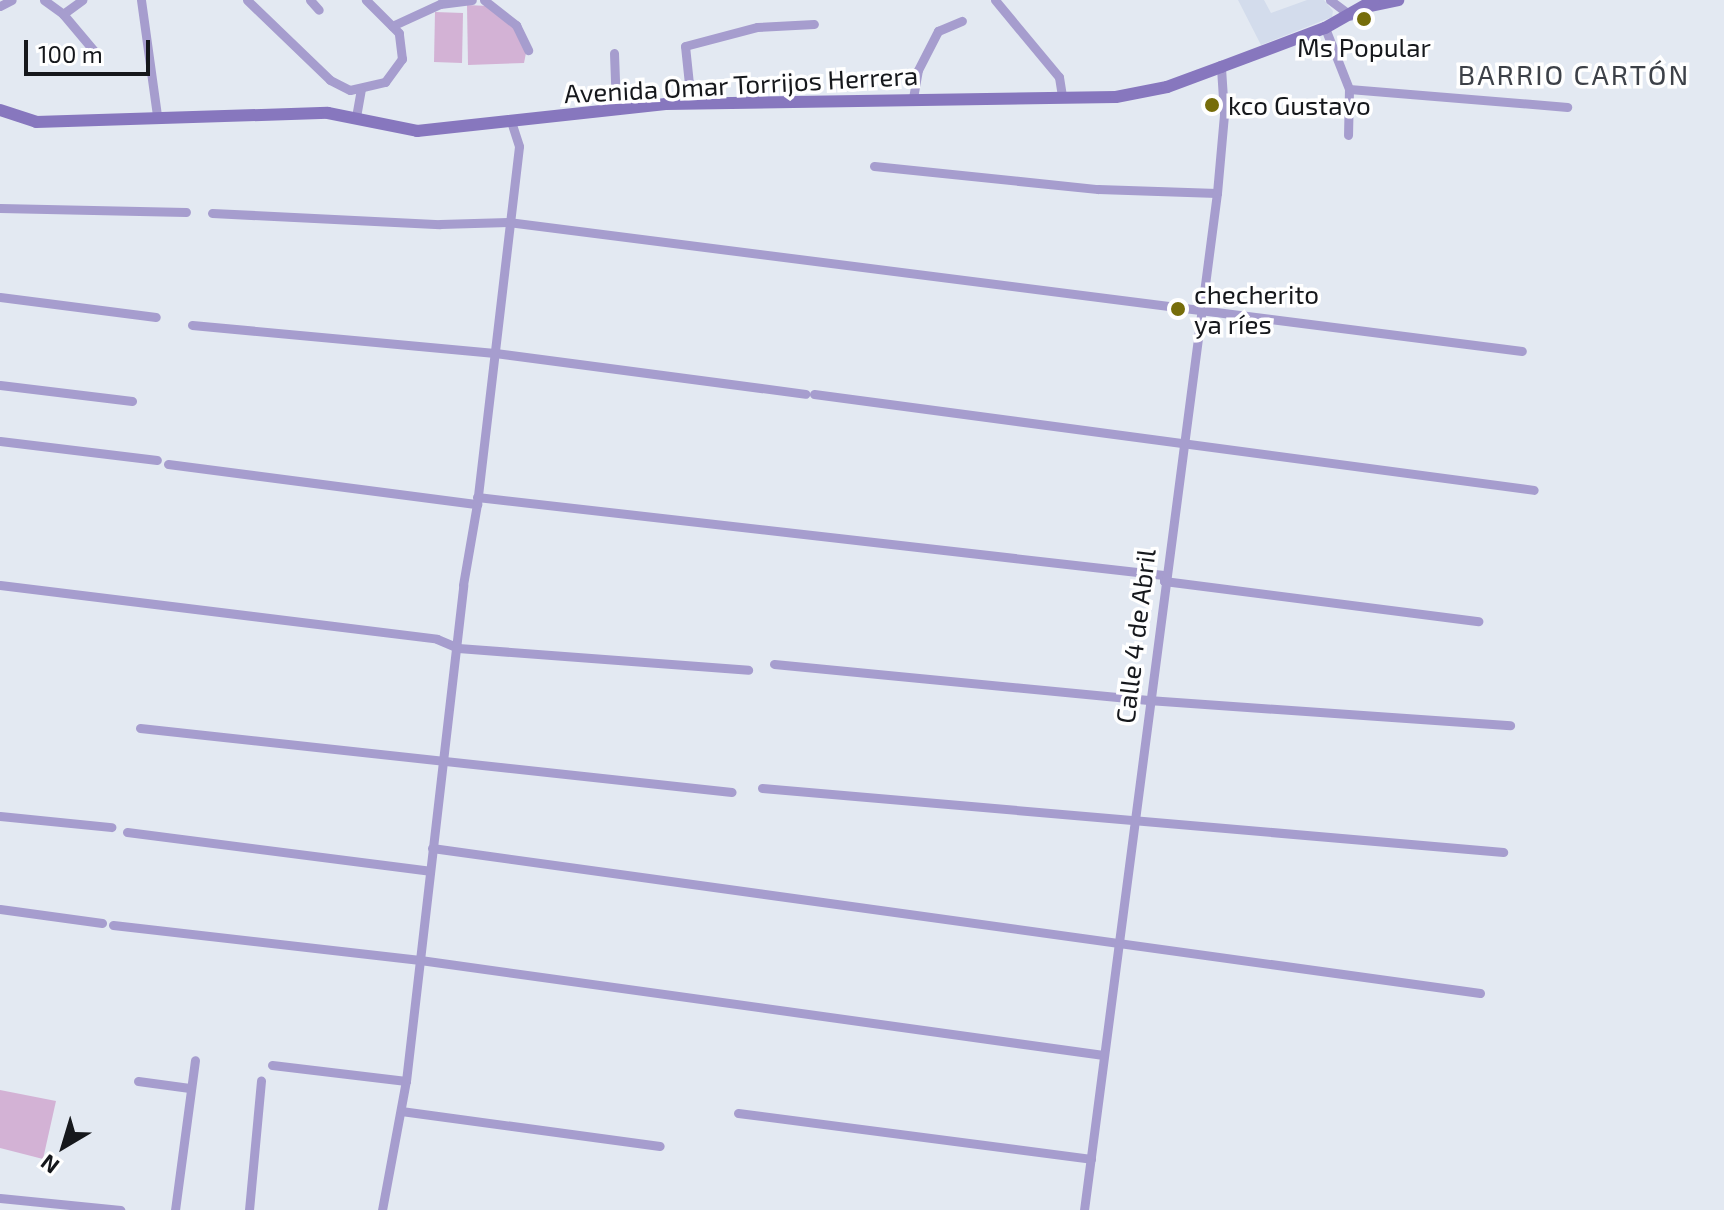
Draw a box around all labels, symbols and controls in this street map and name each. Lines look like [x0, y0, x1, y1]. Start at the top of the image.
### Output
marker: Ms Popular [1355, 10, 1373, 28]
scale bar [28, 24, 154, 74]
place label: Ms Popular [1297, 31, 1431, 63]
text: 100 m [38, 39, 103, 68]
district label: BARRIO CARTÓN [1458, 57, 1690, 91]
street label: Avenida Omar Torrijos Herrera [563, 59, 919, 109]
place label: kco Gustavo [1228, 89, 1371, 121]
marker: kco Gustavo [1203, 96, 1221, 114]
place label: checherito ya ríes [1194, 278, 1319, 340]
marker: checherito ya ríes [1169, 300, 1187, 318]
street label: Calle 4 de Abril [1109, 547, 1161, 725]
north arrow [24, 1106, 104, 1186]
text: N [35, 1150, 63, 1180]

